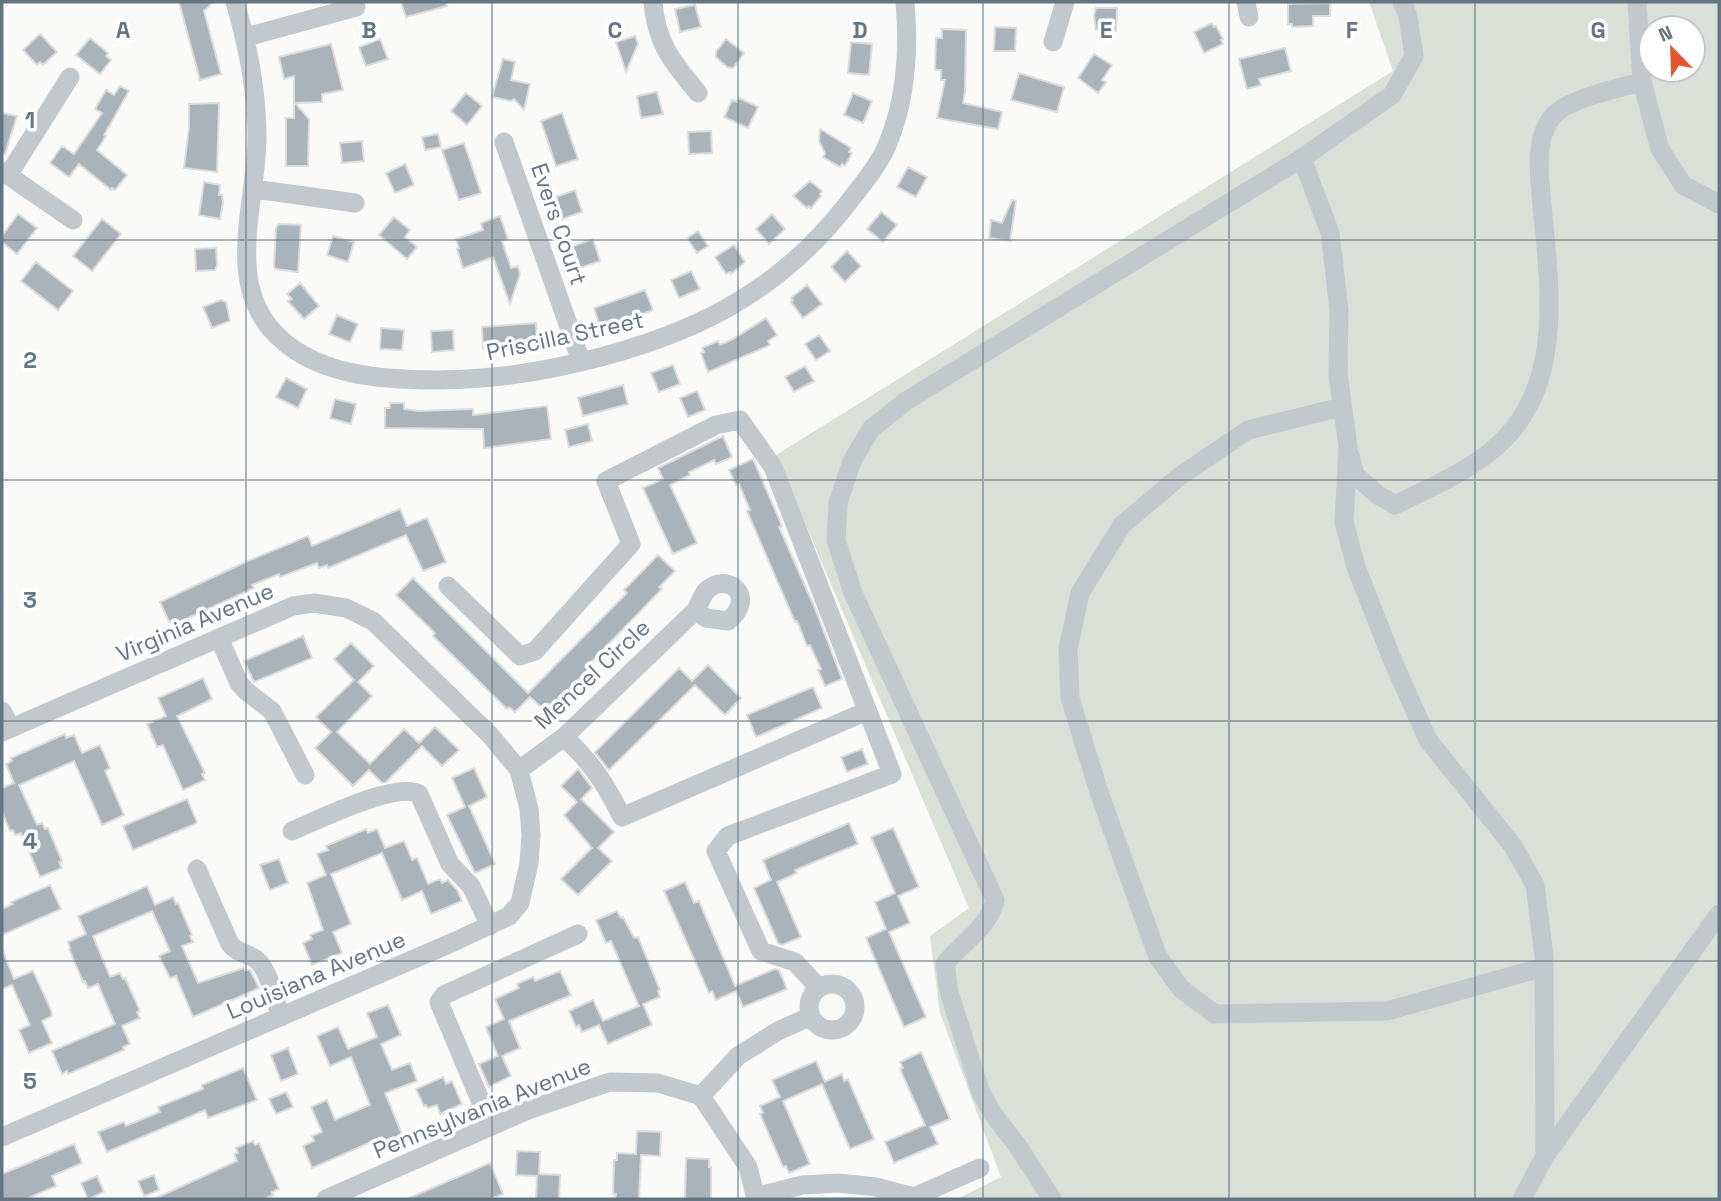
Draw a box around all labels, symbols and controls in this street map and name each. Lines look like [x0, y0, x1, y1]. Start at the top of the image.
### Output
north arrow [1637, 14, 1707, 84]
text: A [116, 15, 131, 45]
text: B [361, 15, 377, 45]
text: C [608, 15, 622, 45]
text: D [852, 15, 868, 45]
text: E [1100, 15, 1112, 45]
text: F [1346, 15, 1358, 45]
text: G [1590, 15, 1606, 45]
text: N [1655, 20, 1676, 48]
text: 1 [25, 105, 35, 135]
street label: Evers Court [524, 159, 594, 289]
street label: Priscilla Street [483, 305, 647, 367]
text: 2 [23, 345, 37, 375]
street label: Virginia Avenue [112, 575, 278, 669]
text: 3 [23, 585, 37, 615]
street label: Mencel Circle [528, 612, 656, 736]
text: 4 [23, 826, 38, 856]
street label: Louisiana Avenue [222, 924, 410, 1026]
street label: Pennsylvania Avenue [369, 1051, 595, 1165]
text: 5 [23, 1066, 37, 1096]

